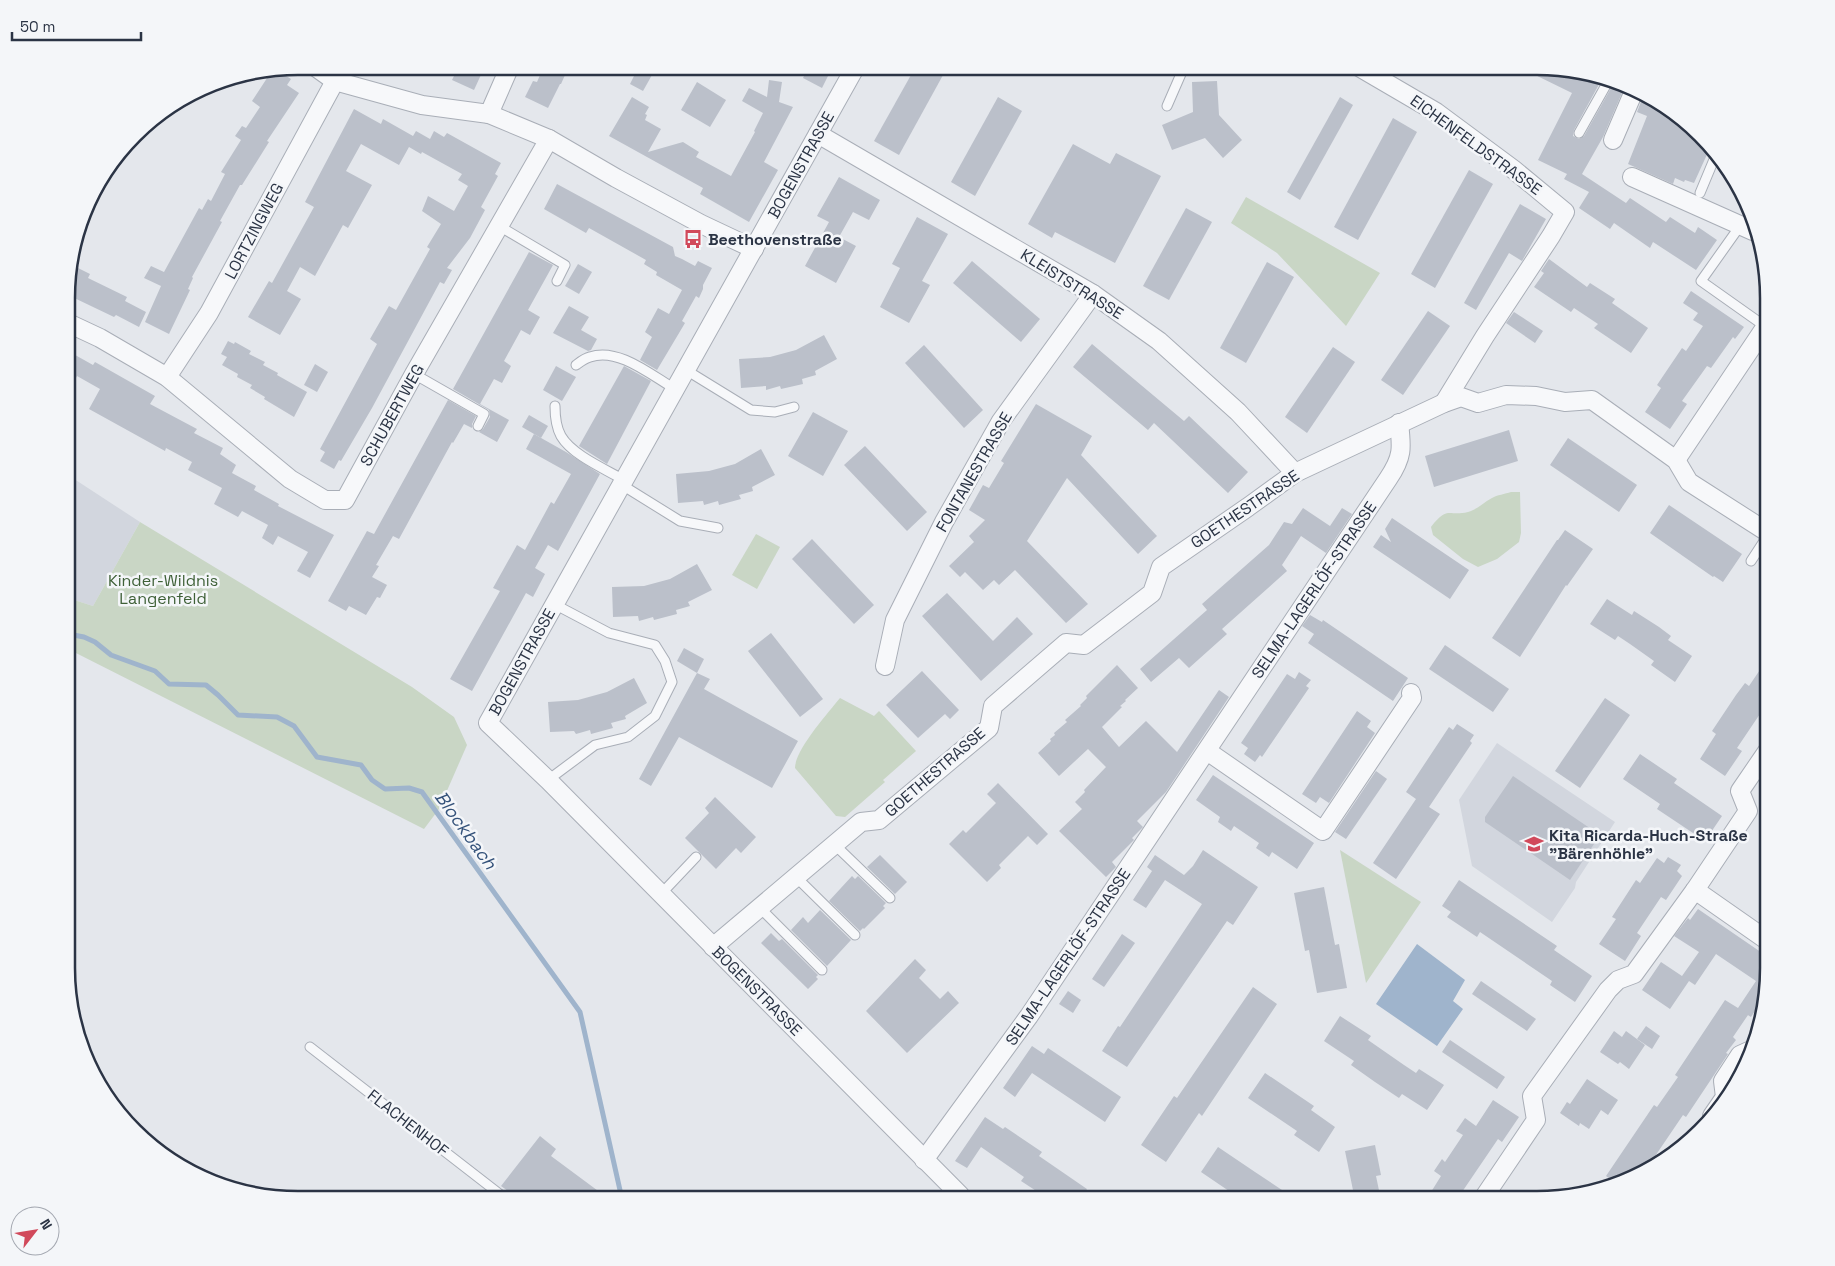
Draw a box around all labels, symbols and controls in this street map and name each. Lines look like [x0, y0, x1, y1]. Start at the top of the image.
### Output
scale bar [12, 10, 141, 42]
text: 50 m [20, 17, 55, 36]
street label: EICHENFELDSTRASSE [1406, 90, 1546, 200]
street label: BOGENSTRASSE [763, 108, 839, 222]
street label: LORTZINGWEG [220, 179, 288, 283]
bus stop icon: Beethovenstraße [682, 228, 704, 250]
place label: Beethovenstraße [708, 229, 842, 250]
street label: KLEISTSTRASSE [1017, 244, 1127, 324]
street label: SCHUBERTWEG [355, 360, 429, 470]
street label: FONTANESTRASSE [931, 408, 1017, 536]
street label: GOETHESTRASSE [1187, 465, 1303, 553]
street label: SELMA-LAGERLÖF-STRASSE [1247, 497, 1381, 683]
park label: Kinder-Wildnis Langenfeld [108, 570, 218, 609]
street label: BOGENSTRASSE [484, 605, 560, 719]
street label: GOETHESTRASSE [880, 723, 990, 821]
water label: Blockbach [430, 786, 503, 874]
place label: Kita Ricarda-Huch-Straße "Bärenhöhle" [1549, 825, 1748, 864]
school or university icon: Kita Ricarda-Huch-Straße "Bärenhöhle" [1523, 833, 1545, 855]
street label: SELMA-LAGERLÖF-STRASSE [1001, 864, 1135, 1050]
street label: BOGENSTRASSE [708, 942, 806, 1040]
street label: FLACHENHOF [363, 1085, 453, 1162]
north arrow [10, 1206, 60, 1256]
text: N [36, 1216, 56, 1233]

